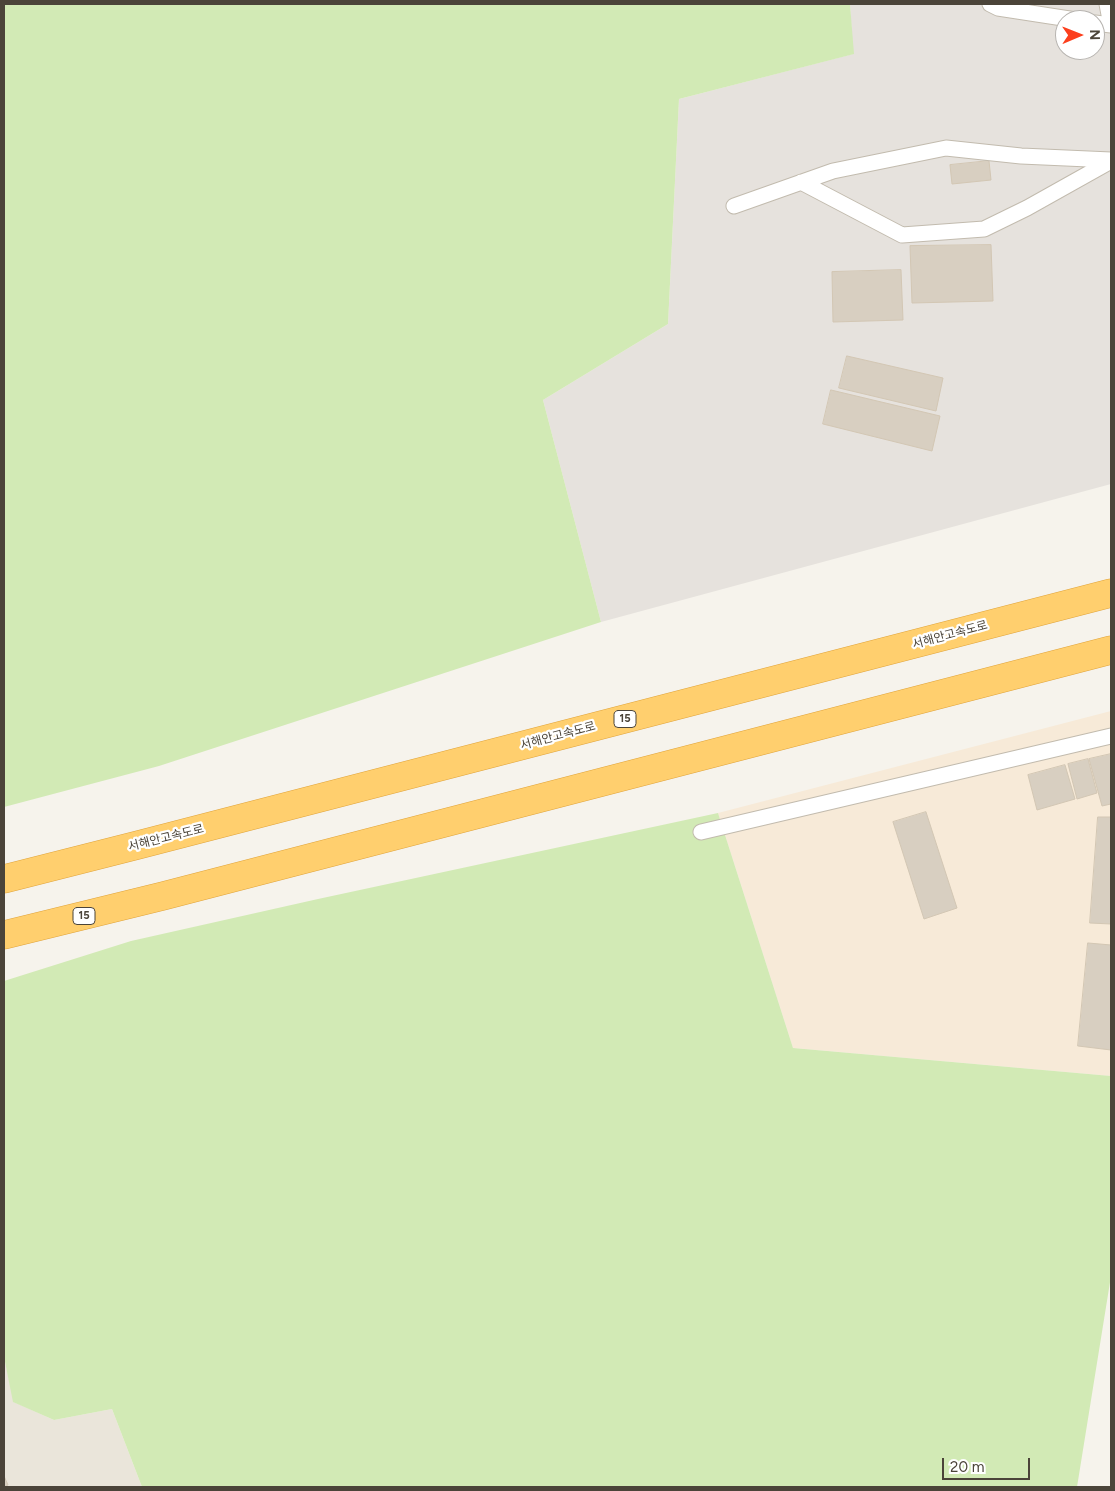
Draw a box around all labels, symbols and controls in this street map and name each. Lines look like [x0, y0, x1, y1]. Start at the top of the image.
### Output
north arrow [1055, 10, 1105, 60]
text: N [1086, 29, 1103, 40]
street label: 서해안고속도로 [911, 618, 989, 652]
road number: 15 [614, 711, 636, 728]
street label: 서해안고속도로 [519, 719, 597, 753]
street label: 서해안고속도로 [127, 822, 205, 854]
road number: 15 [73, 908, 95, 924]
scale bar [945, 1448, 1032, 1480]
text: 20 m [950, 1458, 984, 1476]

